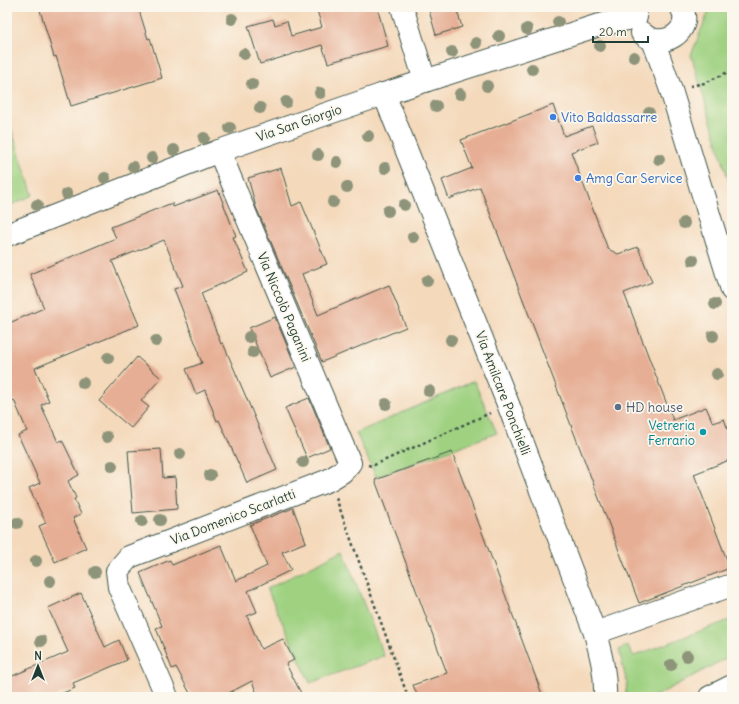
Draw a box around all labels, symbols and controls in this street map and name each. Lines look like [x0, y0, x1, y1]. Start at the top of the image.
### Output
scale bar [593, 18, 648, 44]
text: 20 m [599, 24, 627, 39]
street label: Via San Giorgio [254, 100, 344, 146]
place label: Vito Baldassarre [561, 109, 657, 126]
marker: Vito Baldassarre [548, 112, 558, 122]
place label: Amg Car Service [586, 170, 683, 187]
marker: Amg Car Service [573, 173, 583, 183]
street label: Via Niccolò Paganini [253, 250, 315, 364]
street label: Via Amilcare Ponchielli [472, 329, 534, 457]
place label: HD house [626, 399, 683, 416]
marker: HD house [613, 402, 623, 412]
place label: Vetreria Ferrario [648, 417, 695, 449]
marker: Vetreria Ferrario [698, 427, 708, 437]
street label: Via Domenico Scarlatti [168, 485, 298, 549]
north arrow [18, 646, 58, 686]
text: N [34, 649, 42, 663]

